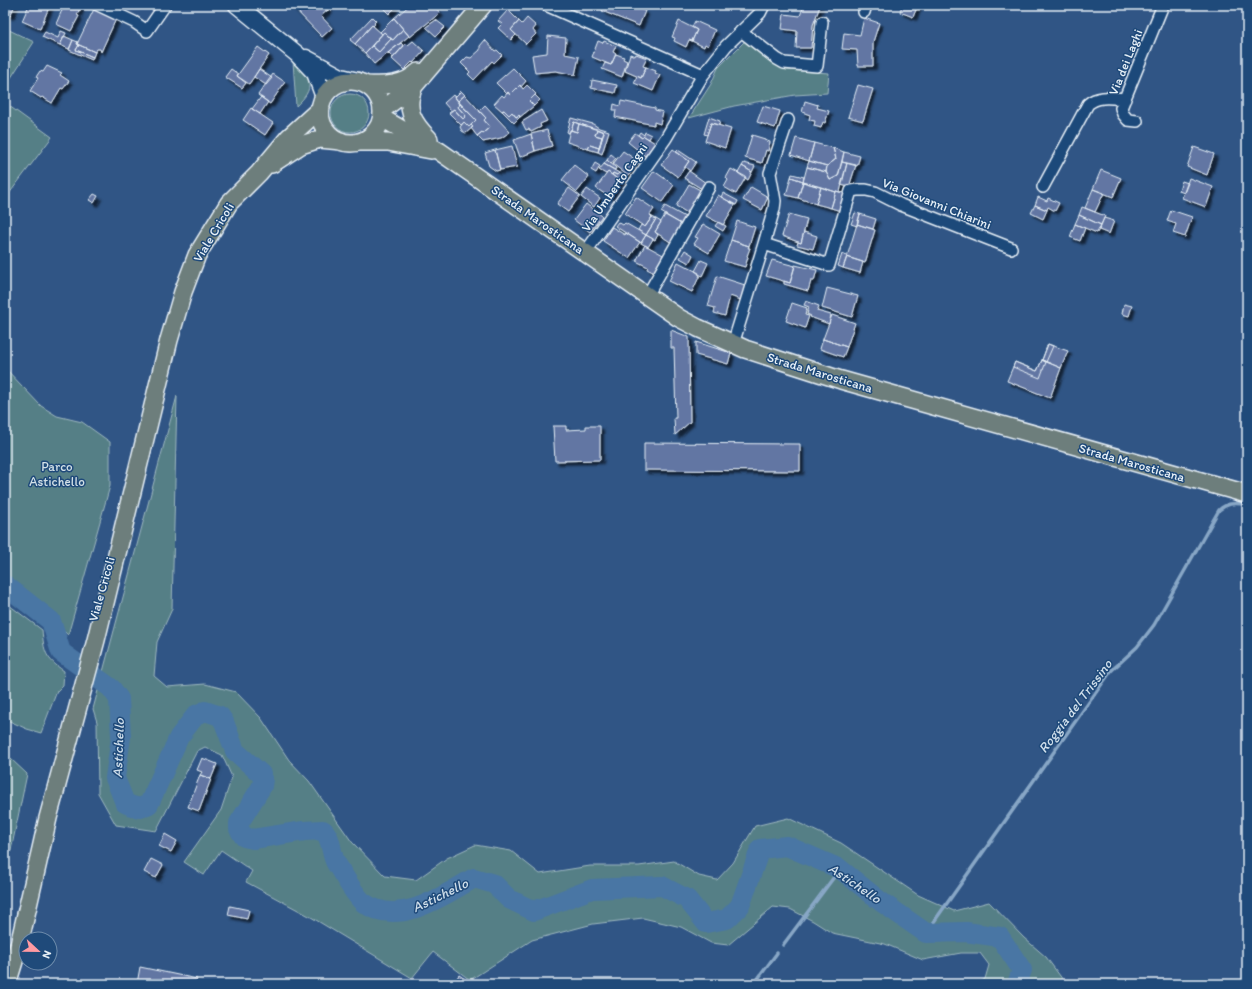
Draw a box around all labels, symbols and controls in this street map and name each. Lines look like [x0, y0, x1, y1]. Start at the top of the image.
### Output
street label: Via dei Laghi [1105, 27, 1145, 97]
street label: Via Umberto Cagni [578, 140, 651, 234]
street label: Via Giovanni Chiarini [880, 175, 993, 232]
street label: Strada Marosticana [489, 182, 587, 257]
street label: Viale Cricoli [190, 200, 237, 265]
street label: Strada Marosticana [765, 349, 875, 396]
street label: Strada Marosticana [1077, 440, 1187, 485]
park label: Parco Astichello [29, 459, 85, 489]
street label: Viale Cricoli [85, 555, 118, 623]
water label: Roggia del Trissino [1035, 656, 1117, 756]
water label: Astichello [109, 717, 128, 778]
water label: Astichello [825, 860, 885, 908]
water label: Astichello [410, 874, 472, 916]
north arrow [18, 931, 58, 971]
text: N [39, 949, 54, 960]

